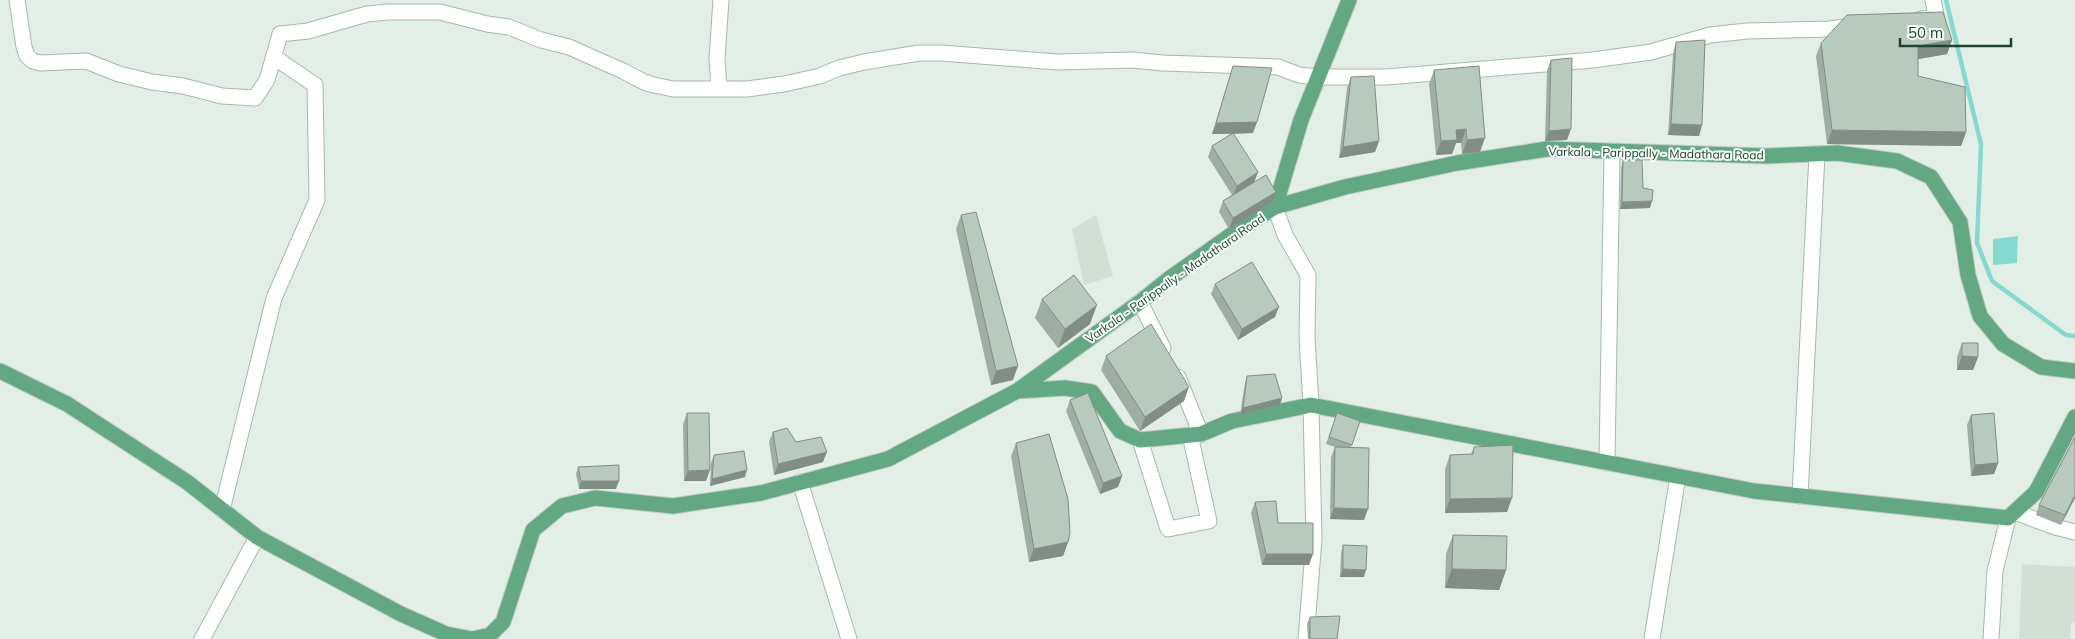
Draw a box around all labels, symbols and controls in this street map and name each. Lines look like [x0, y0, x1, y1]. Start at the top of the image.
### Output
scale bar [1900, 15, 2011, 47]
text: 50 m [1908, 23, 1943, 42]
street label: Varkala - Parippally - Madathara Road [1548, 144, 1764, 162]
street label: Varkala - Parippally - Madathara Road [1082, 210, 1268, 346]

